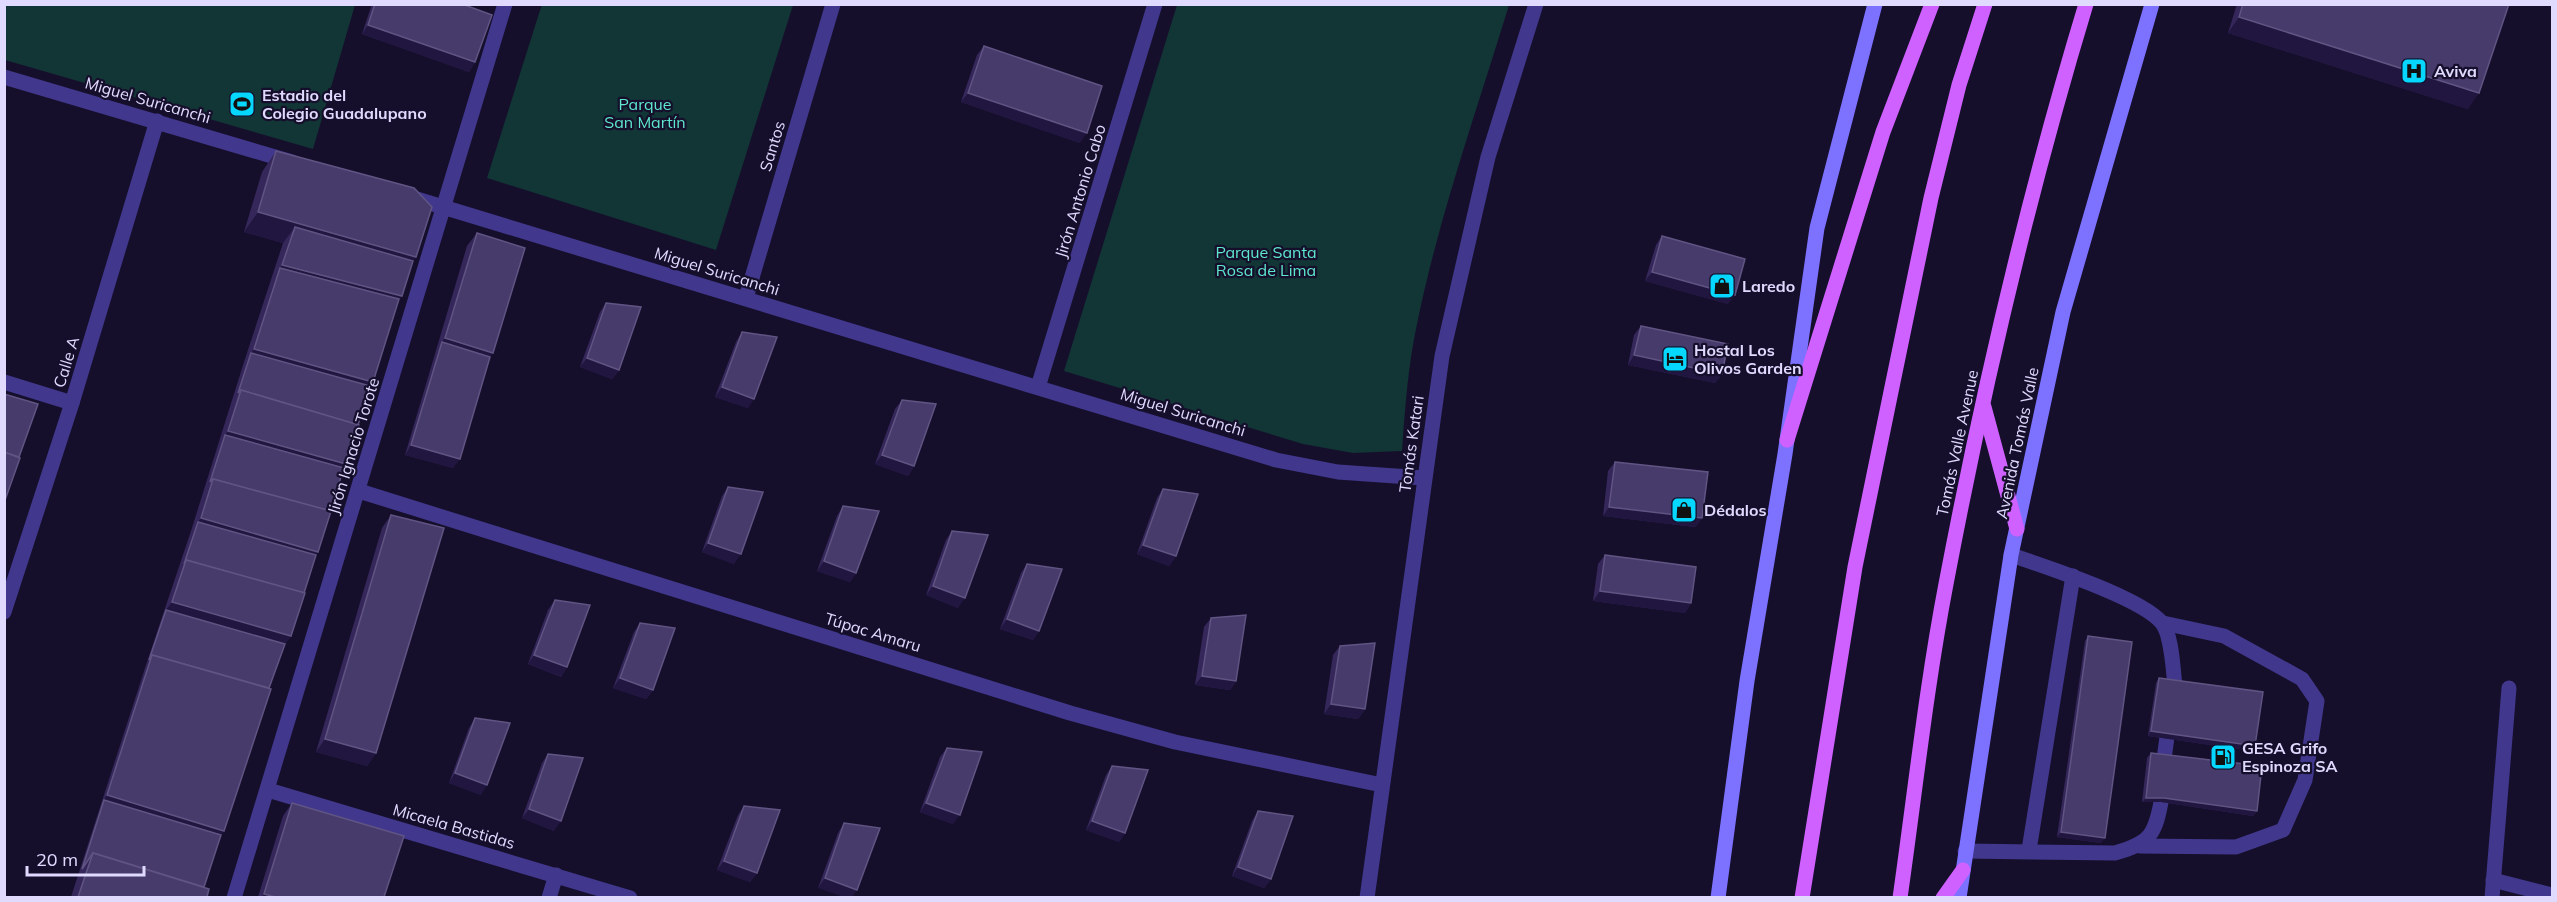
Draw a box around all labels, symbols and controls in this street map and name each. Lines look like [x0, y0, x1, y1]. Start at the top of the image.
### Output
hospital icon: Aviva [2399, 56, 2429, 86]
place label: Aviva [2434, 61, 2477, 81]
street label: Miguel Suricanchi [83, 72, 213, 128]
place label: Estadio del Colegio Guadalupano [262, 85, 427, 123]
sports icon: Estadio del Colegio Guadalupano [227, 89, 257, 119]
park label: Parque San Martín [604, 94, 686, 132]
street label: Santos [755, 118, 789, 174]
street label: Jirón Antonio Cabo [1050, 122, 1110, 260]
street label: Miguel Suricanchi [652, 242, 782, 300]
park label: Parque Santa Rosa de Lima [1215, 242, 1317, 280]
shop icon: Laredo [1707, 271, 1737, 301]
place label: Laredo [1742, 276, 1795, 296]
street label: Calle A [49, 334, 83, 390]
place label: Hostal Los Olivos Garden [1694, 340, 1802, 378]
hotel icon: Hostal Los Olivos Garden [1660, 344, 1690, 374]
street label: Avenida Tomás Valle [1991, 365, 2043, 521]
street label: Tomás Valle Avenue [1932, 368, 1982, 518]
street label: Jirón Ignacio Torote [323, 375, 383, 517]
street label: Miguel Suricanchi [1118, 383, 1248, 441]
street label: Tomás Katari [1394, 394, 1428, 494]
shop icon: Dédalos [1669, 495, 1699, 525]
place label: Dédalos [1704, 500, 1766, 520]
street label: Túpac Amaru [823, 608, 923, 656]
place label: GESA Grifo Espinoza SA [2242, 738, 2337, 776]
fuel station icon: GESA Grifo Espinoza SA [2208, 742, 2238, 772]
street label: Micaela Bastidas [391, 799, 517, 853]
scale bar [27, 839, 144, 877]
text: 20 m [36, 848, 78, 871]

